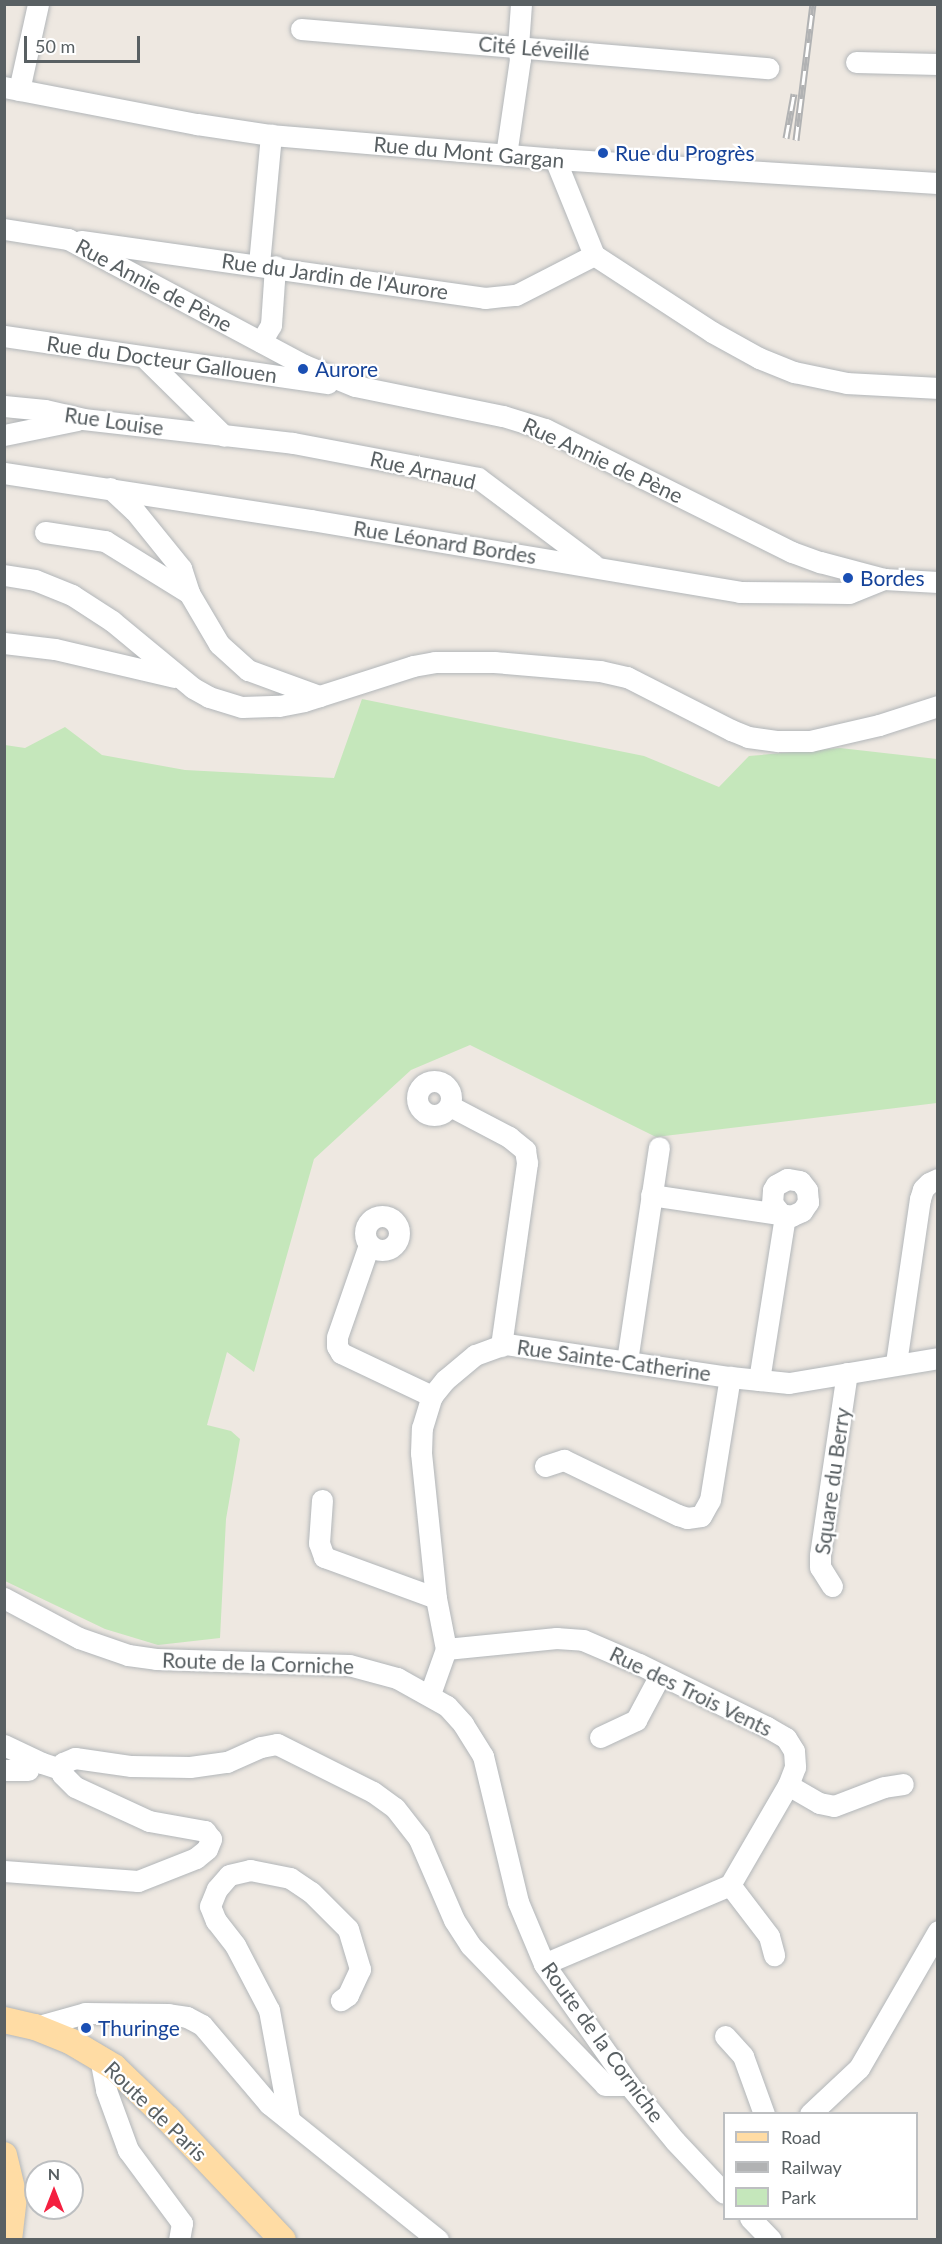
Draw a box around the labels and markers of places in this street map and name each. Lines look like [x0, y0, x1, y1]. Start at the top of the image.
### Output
place label: Rue du Progrès [615, 140, 755, 166]
marker: Rue du Progrès [596, 146, 610, 160]
place label: Aurore [315, 356, 378, 382]
marker: Aurore [296, 362, 310, 376]
place label: Bordes [860, 565, 925, 591]
marker: Bordes [841, 571, 855, 585]
place label: Thuringe [98, 2015, 180, 2041]
marker: Thuringe [79, 2021, 93, 2035]

